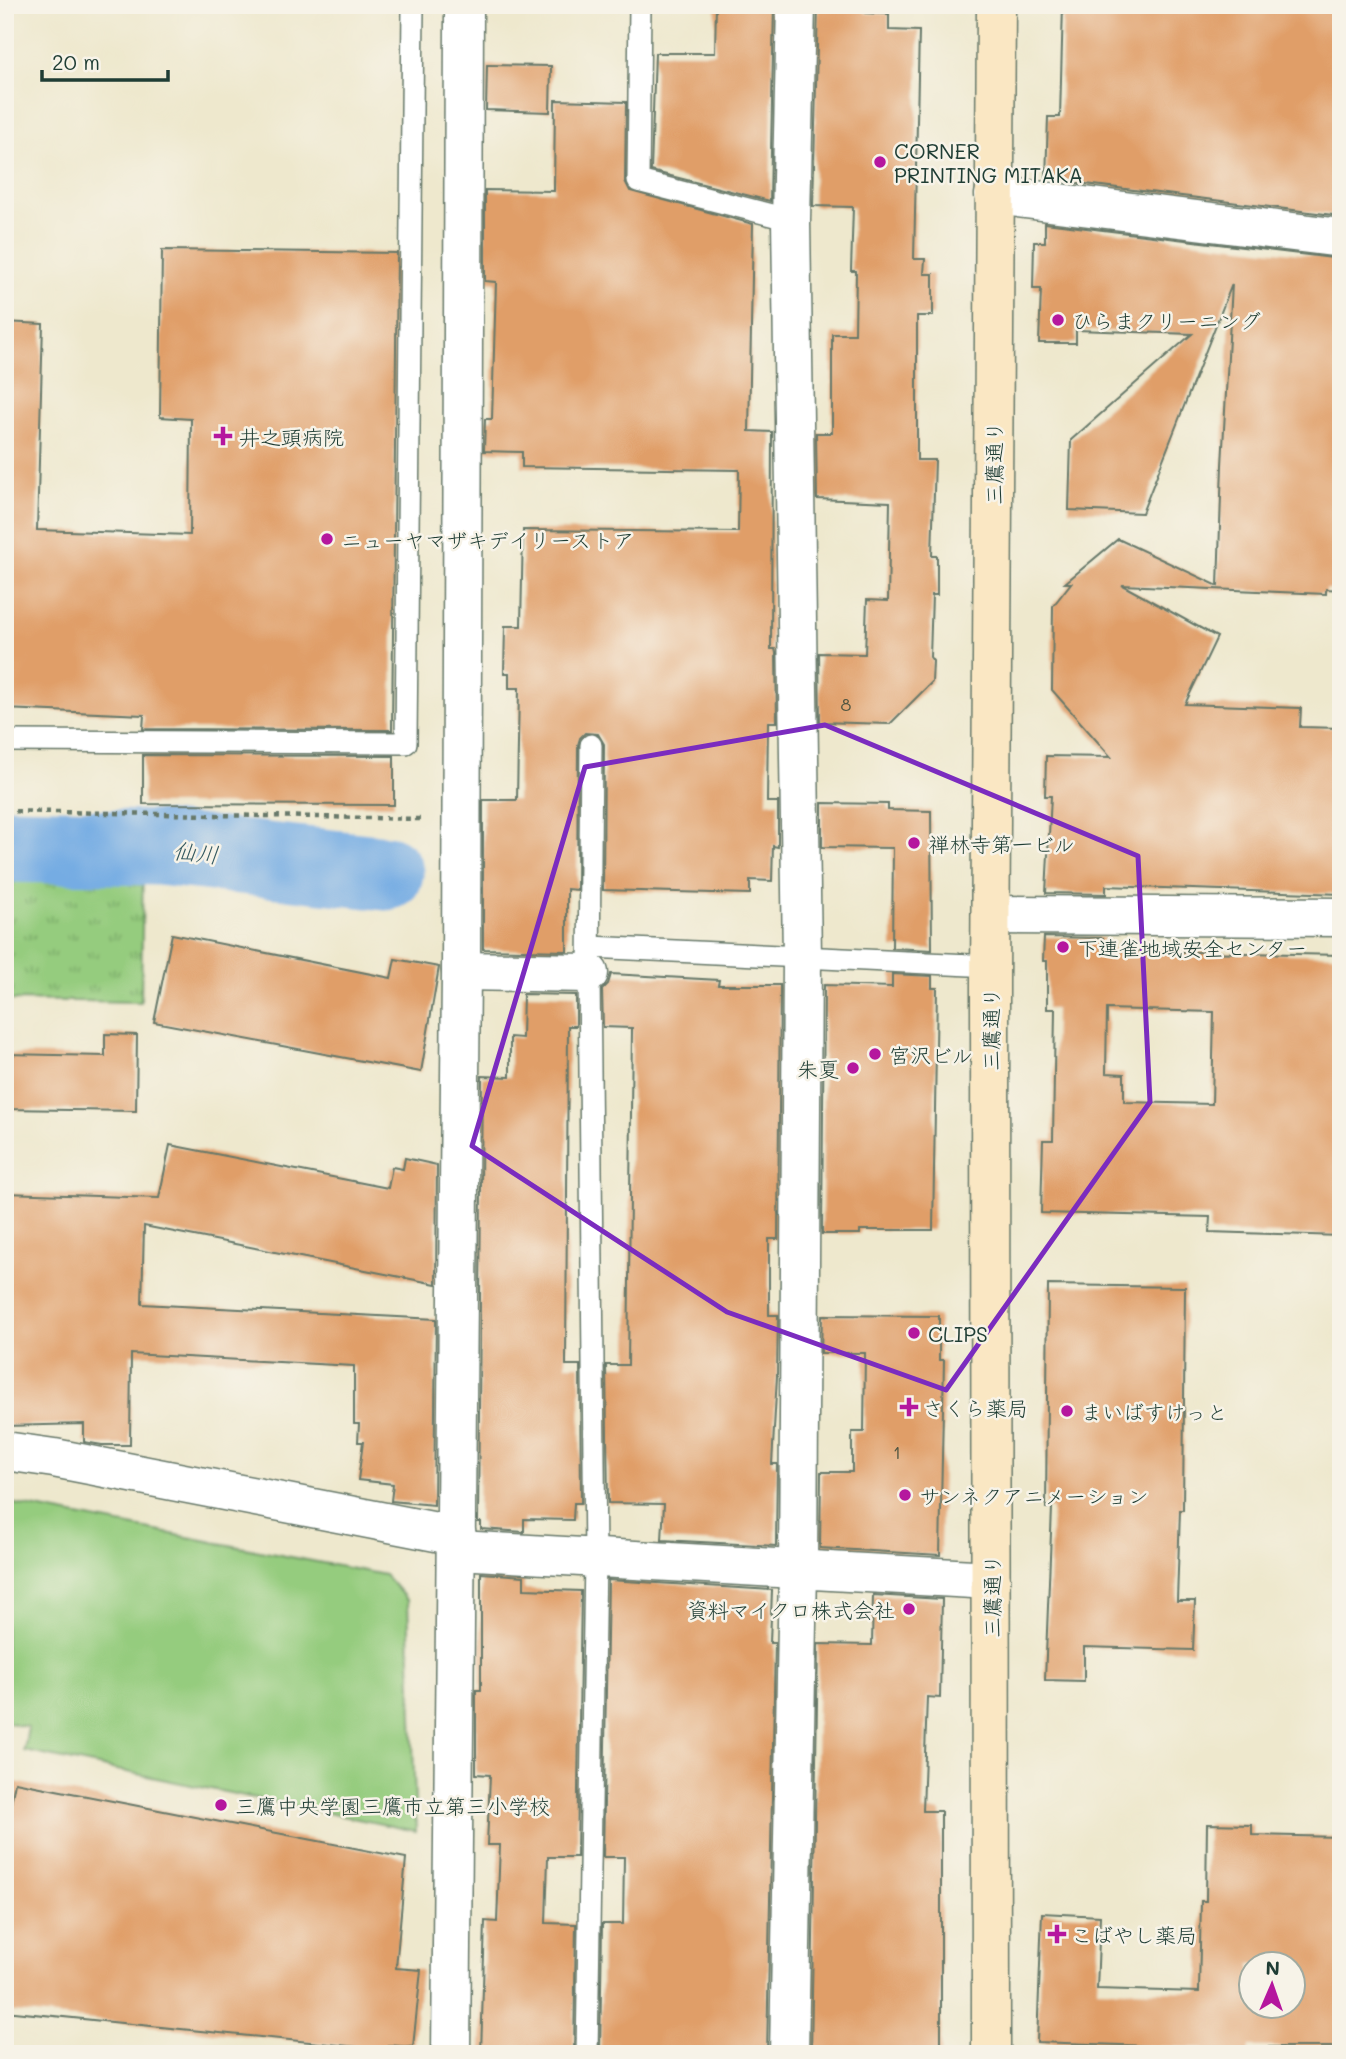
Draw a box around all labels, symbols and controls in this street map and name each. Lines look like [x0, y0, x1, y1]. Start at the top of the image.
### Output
scale bar [42, 38, 168, 82]
text: 20 m [52, 48, 100, 75]
place label: CORNER PRINTING MITAKA [894, 137, 1083, 188]
marker: CORNER PRINTING MITAKA [872, 154, 888, 170]
place label: ひらまクリーニング [1072, 307, 1261, 334]
marker: ひらまクリーニング [1050, 312, 1066, 328]
street label: 三鷹通り [980, 421, 1007, 505]
place label: 井之頭病院 [239, 423, 344, 450]
marker: 井之頭病院 [213, 426, 233, 446]
place label: ニューヤマザキデイリーストア [341, 526, 635, 553]
marker: ニューヤマザキデイリーストア [319, 531, 335, 547]
house number: 8 [841, 692, 852, 716]
place label: 禅林寺第一ビル [928, 830, 1075, 857]
water label: 仙川 [172, 835, 220, 869]
marker: 禅林寺第一ビル [906, 835, 922, 851]
place label: 下連雀地域安全センター [1077, 934, 1307, 961]
marker: 下連雀地域安全センター [1055, 939, 1071, 955]
street label: 三鷹通り [977, 987, 1004, 1071]
place label: 宮沢ビル [889, 1041, 973, 1068]
marker: 宮沢ビル [867, 1046, 883, 1062]
place label: 朱夏 [797, 1055, 839, 1082]
marker: 朱夏 [845, 1060, 861, 1076]
place label: CLIPS [928, 1320, 988, 1347]
marker: CLIPS [906, 1325, 922, 1341]
place label: さくら薬局 [923, 1394, 1028, 1421]
place label: まいばすけっと [1081, 1398, 1228, 1425]
marker: さくら薬局 [901, 1399, 917, 1415]
marker: まいばすけっと [1059, 1403, 1075, 1419]
house number: 1 [893, 1440, 901, 1464]
place label: サンネクアニメーション [919, 1482, 1149, 1509]
marker: サンネクアニメーション [897, 1487, 913, 1503]
street label: 三鷹通り [978, 1554, 1005, 1638]
place label: 資料マイクロ株式会社 [687, 1596, 895, 1623]
marker: 資料マイクロ株式会社 [901, 1601, 917, 1617]
place label: 三鷹中央学園三鷹市立第三小学校 [235, 1792, 550, 1819]
marker: 三鷹中央学園三鷹市立第三小学校 [213, 1797, 229, 1813]
place label: こばやし薬局 [1071, 1921, 1197, 1948]
marker: こばやし薬局 [1049, 1926, 1065, 1942]
north arrow [1238, 1951, 1308, 2021]
text: N [1265, 1955, 1280, 1980]

